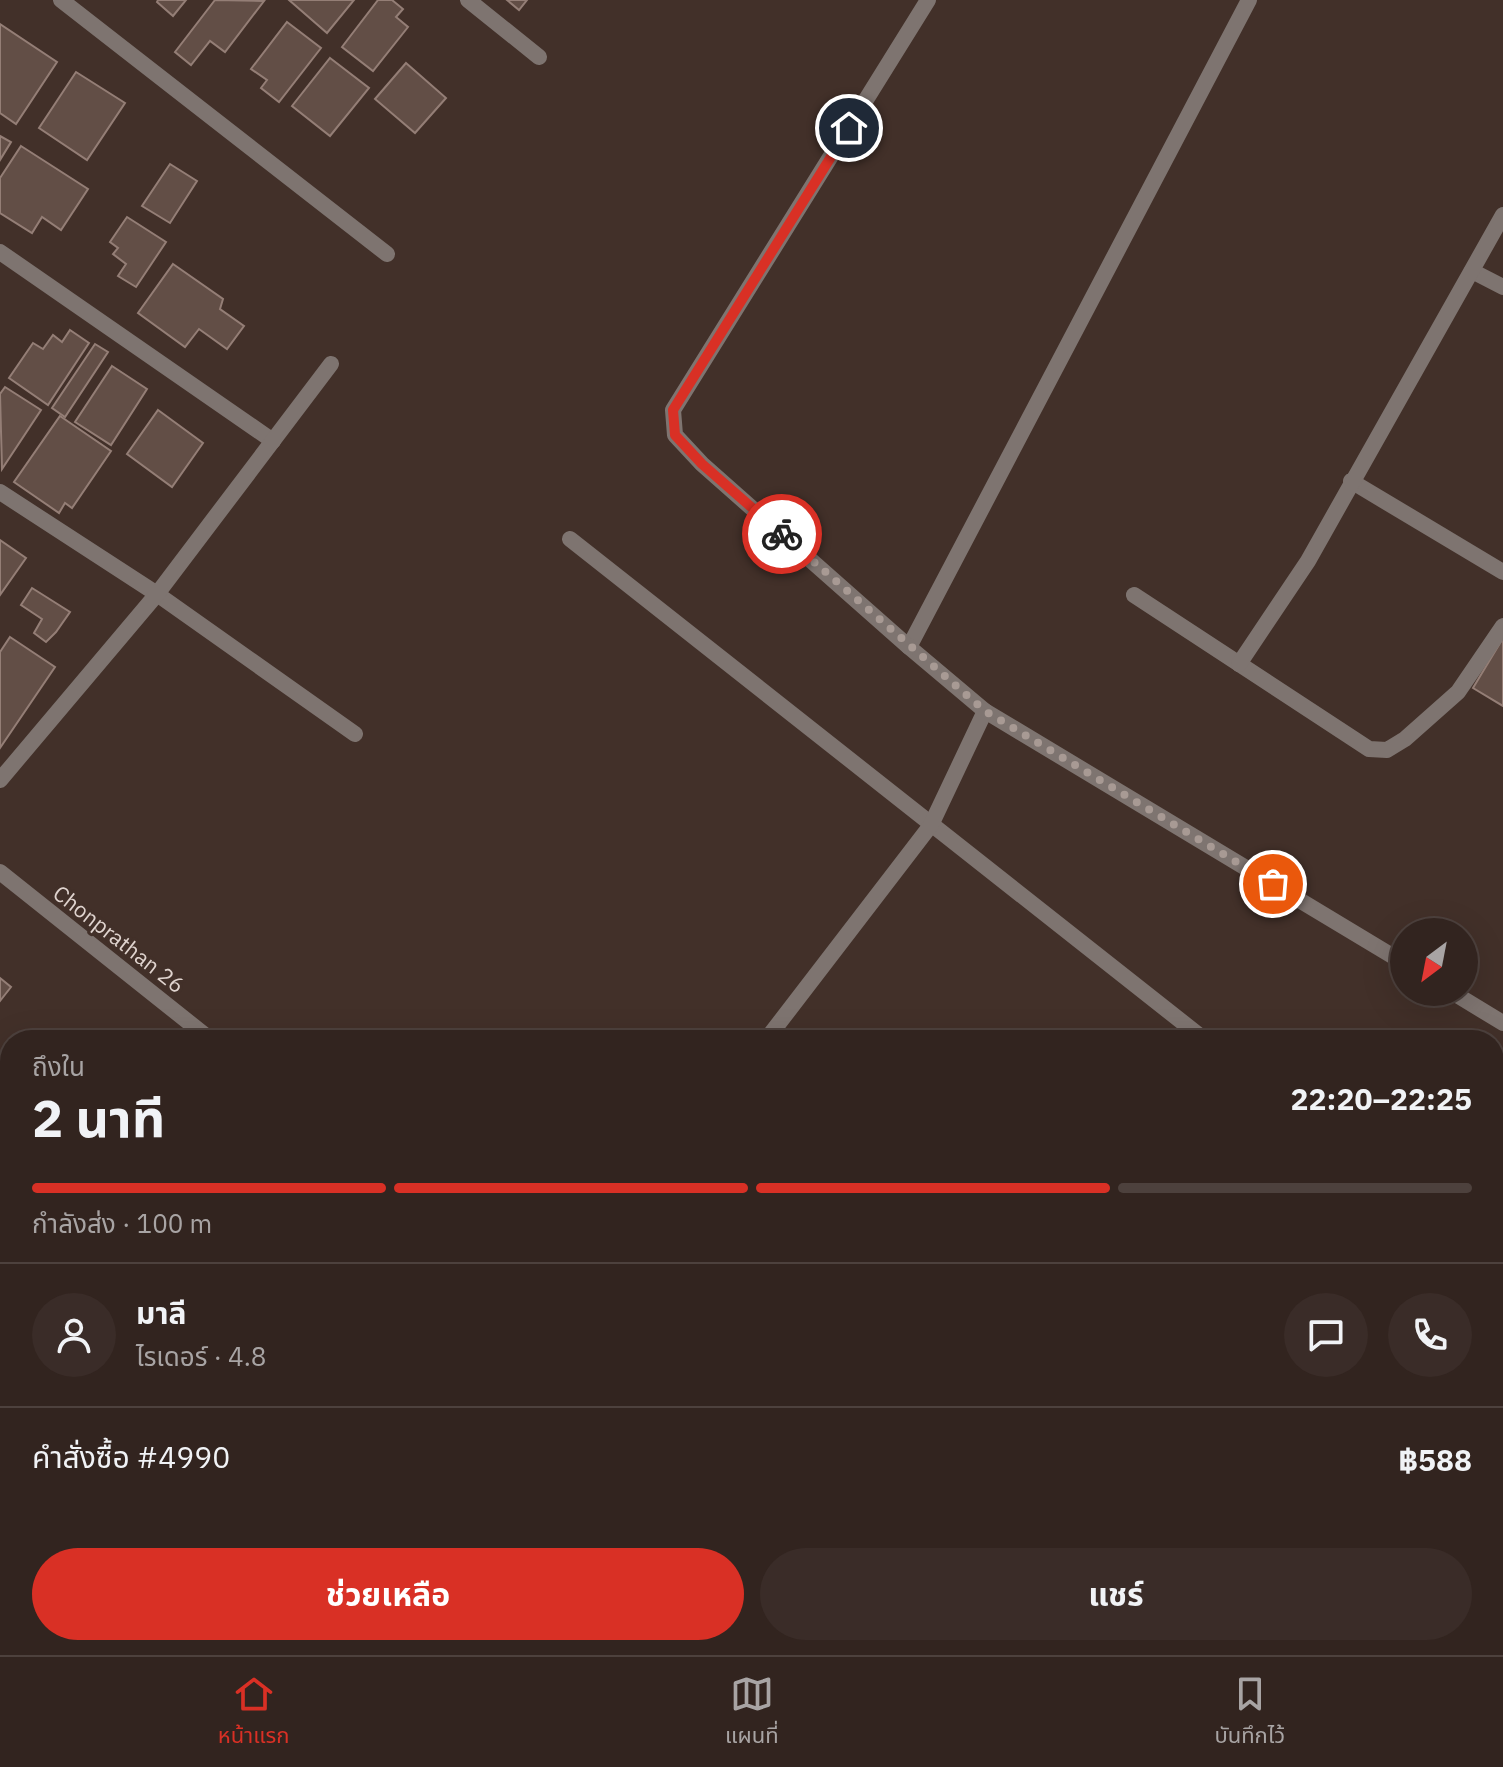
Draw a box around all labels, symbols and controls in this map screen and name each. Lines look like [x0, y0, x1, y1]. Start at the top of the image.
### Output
pin [815, 94, 883, 162]
icon: home [827, 106, 871, 150]
courier [742, 494, 822, 574]
icon: bike [760, 512, 804, 556]
pin [1239, 850, 1307, 918]
icon: bag [1251, 862, 1295, 906]
street label: Chonprathan 26 [48, 878, 191, 999]
north arrow [1390, 918, 1478, 1006]
map controls [1390, 918, 1478, 1006]
text: ถึงใน [32, 1049, 85, 1083]
text: 22:20–22:25 [1291, 1079, 1472, 1118]
text: 2 นาที [32, 1084, 165, 1151]
text: กำลังส่ง · 100 m [32, 1206, 212, 1240]
button: person [32, 1293, 116, 1377]
text: มาลี [136, 1293, 186, 1332]
button: chat [1284, 1293, 1368, 1377]
button: phone [1388, 1293, 1472, 1377]
text: ไรเดอร์ · 4.8 [136, 1339, 266, 1373]
text: คำสั่งซื้อ #4990 [32, 1437, 230, 1476]
text: ฿588 [1398, 1440, 1472, 1479]
button: ช่วยเหลือ [32, 1548, 744, 1640]
button: แชร์ [760, 1548, 1472, 1640]
tab: หน้าแรก [218, 1672, 289, 1753]
tab: แผนที่ [725, 1672, 779, 1753]
tab: บันทึกไว้ [1214, 1672, 1285, 1753]

